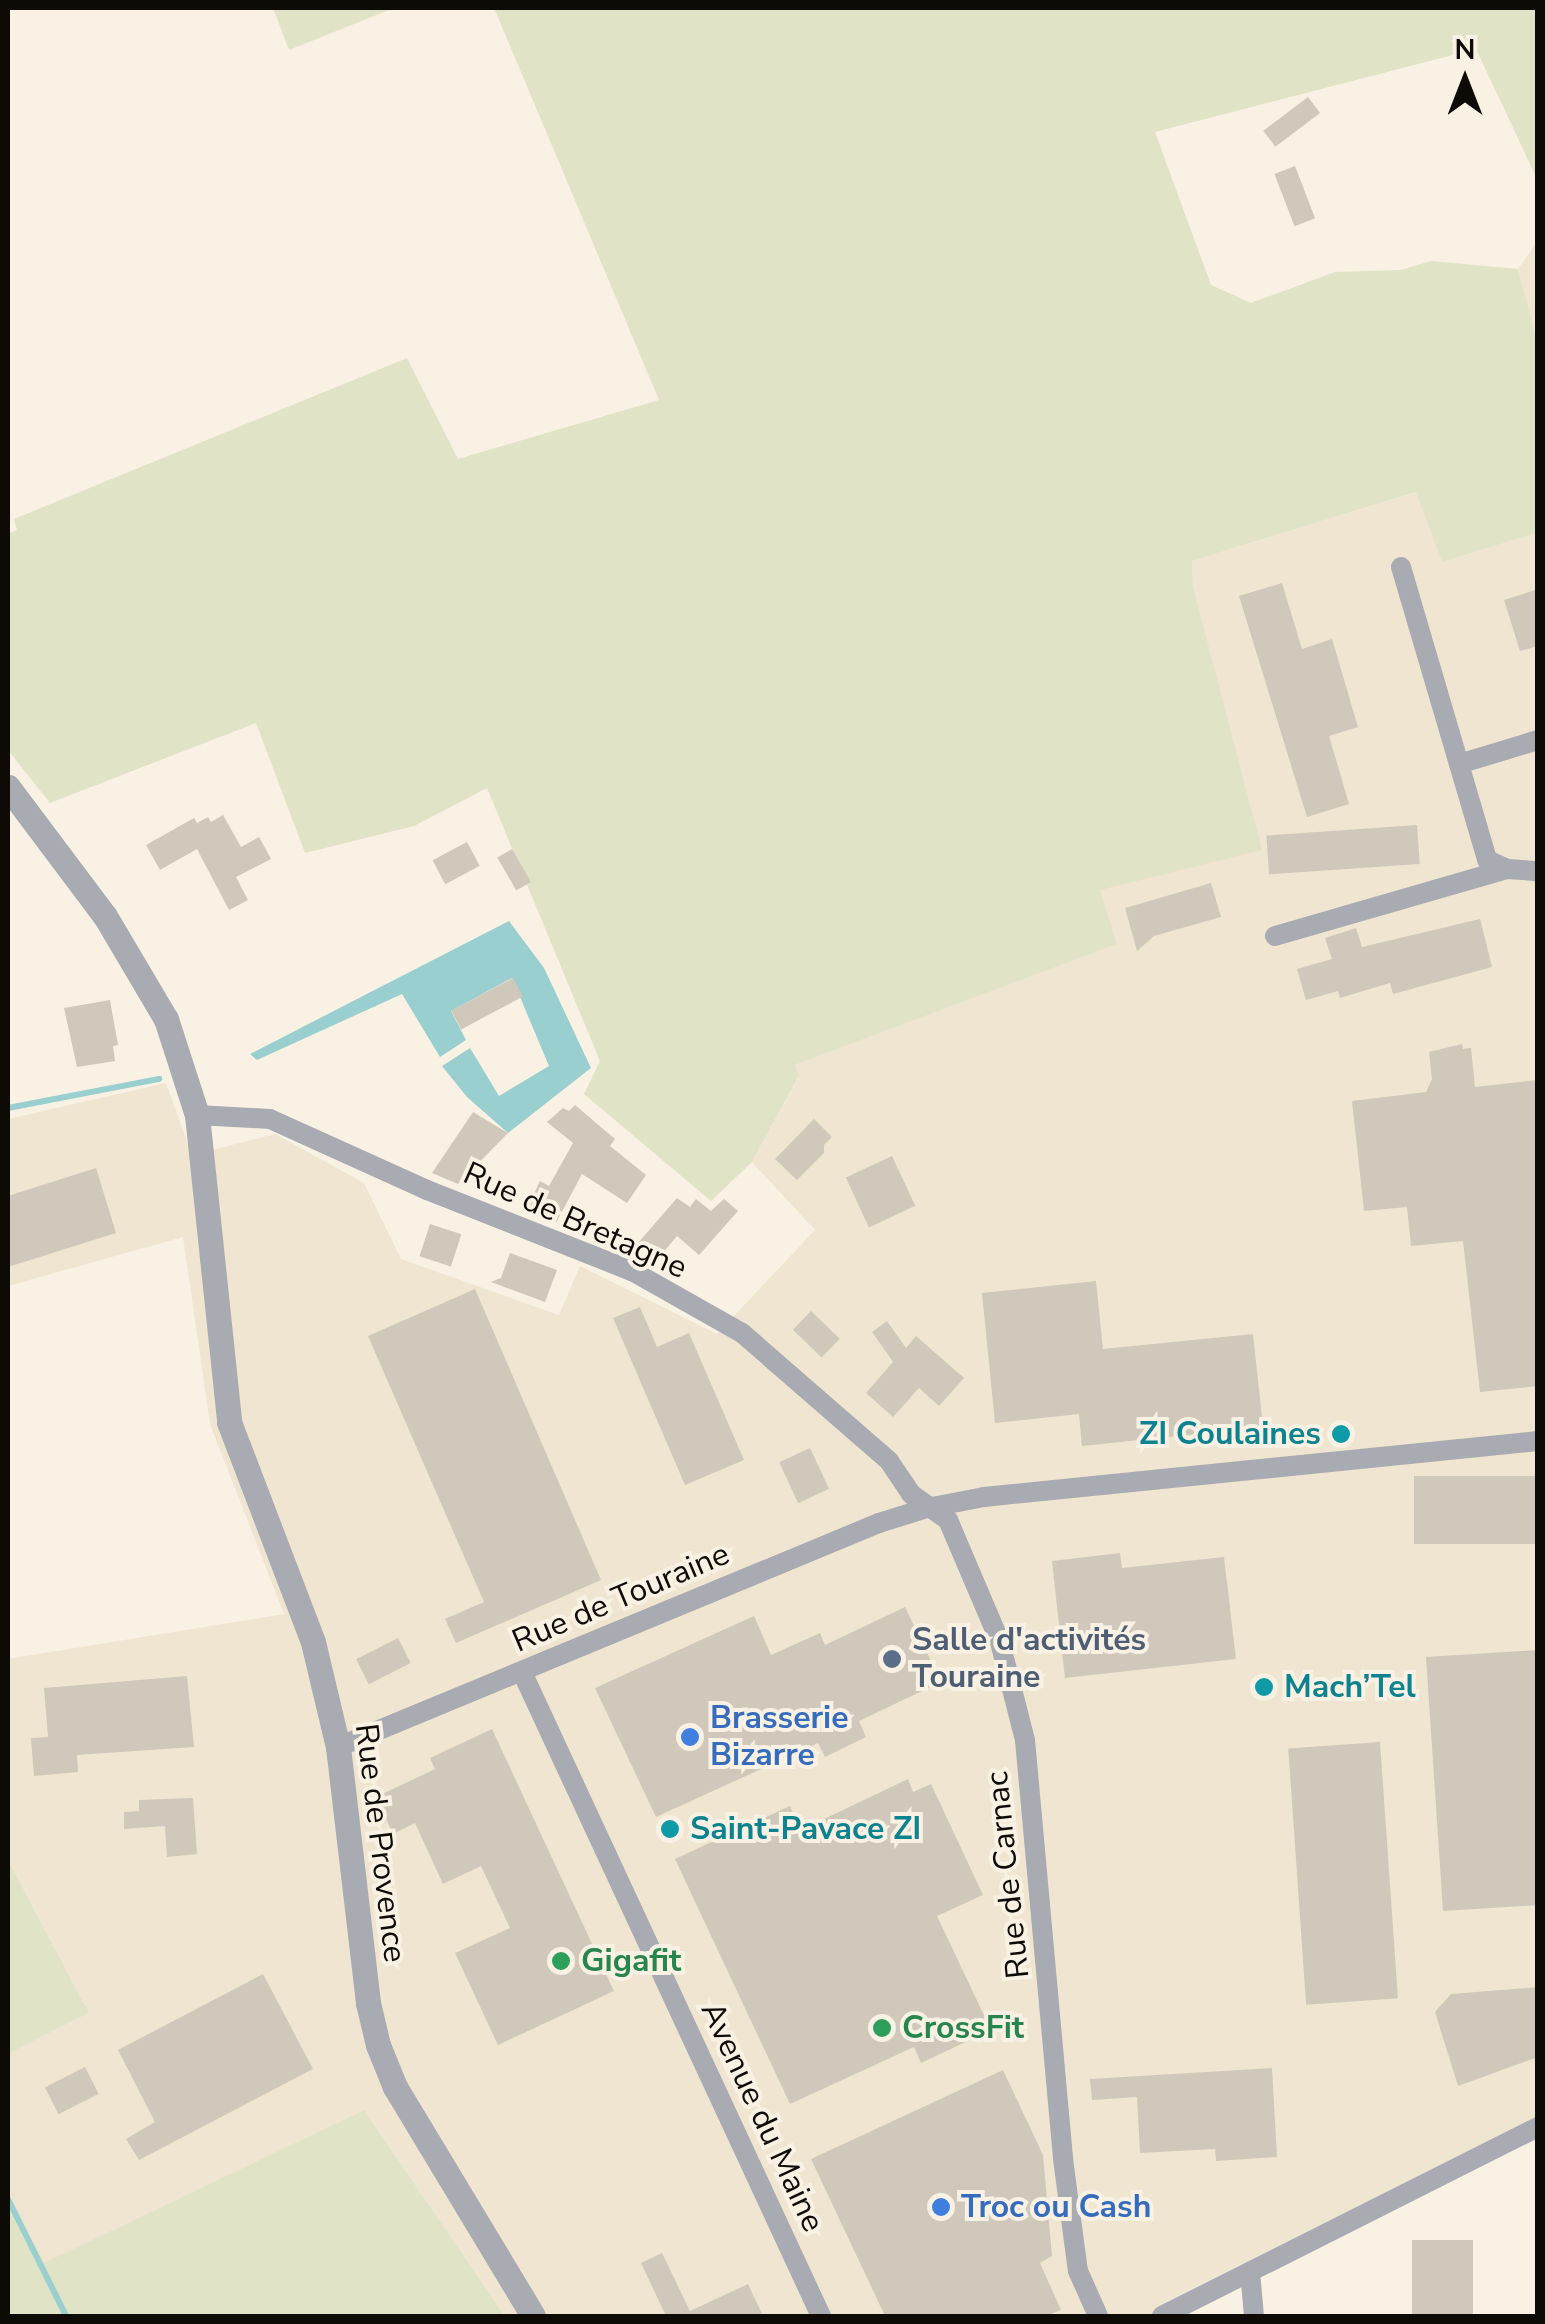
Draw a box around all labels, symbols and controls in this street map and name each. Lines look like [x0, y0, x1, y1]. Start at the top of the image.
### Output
north arrow [1415, 30, 1515, 130]
text: N [1455, 31, 1475, 69]
street label: Rue de Bretagne [457, 1155, 693, 1287]
place label: ZI Coulaines [1139, 1415, 1321, 1453]
marker: ZI Coulaines [1330, 1423, 1352, 1445]
street label: Rue de Touraine [507, 1535, 735, 1661]
place label: Salle d'activités Touraine [912, 1622, 1146, 1697]
marker: Salle d'activités Touraine [881, 1648, 903, 1670]
place label: Mach’Tel [1284, 1668, 1416, 1706]
marker: Mach’Tel [1253, 1676, 1275, 1698]
place label: Brasserie Bizarre [710, 1700, 849, 1775]
street label: Rue de Provence [346, 1721, 414, 1965]
marker: Brasserie Bizarre [679, 1726, 701, 1748]
street label: Rue de Carnac [978, 1770, 1038, 1980]
place label: Saint-Pavace ZI [690, 1810, 921, 1848]
marker: Saint-Pavace ZI [659, 1818, 681, 1840]
place label: Gigafit [581, 1942, 681, 1980]
marker: Gigafit [550, 1950, 572, 1972]
street label: Avenue du Maine [692, 1996, 832, 2238]
place label: CrossFit [902, 2009, 1024, 2047]
marker: CrossFit [871, 2017, 893, 2039]
place label: Troc ou Cash [961, 2188, 1151, 2226]
marker: Troc ou Cash [930, 2196, 952, 2218]

